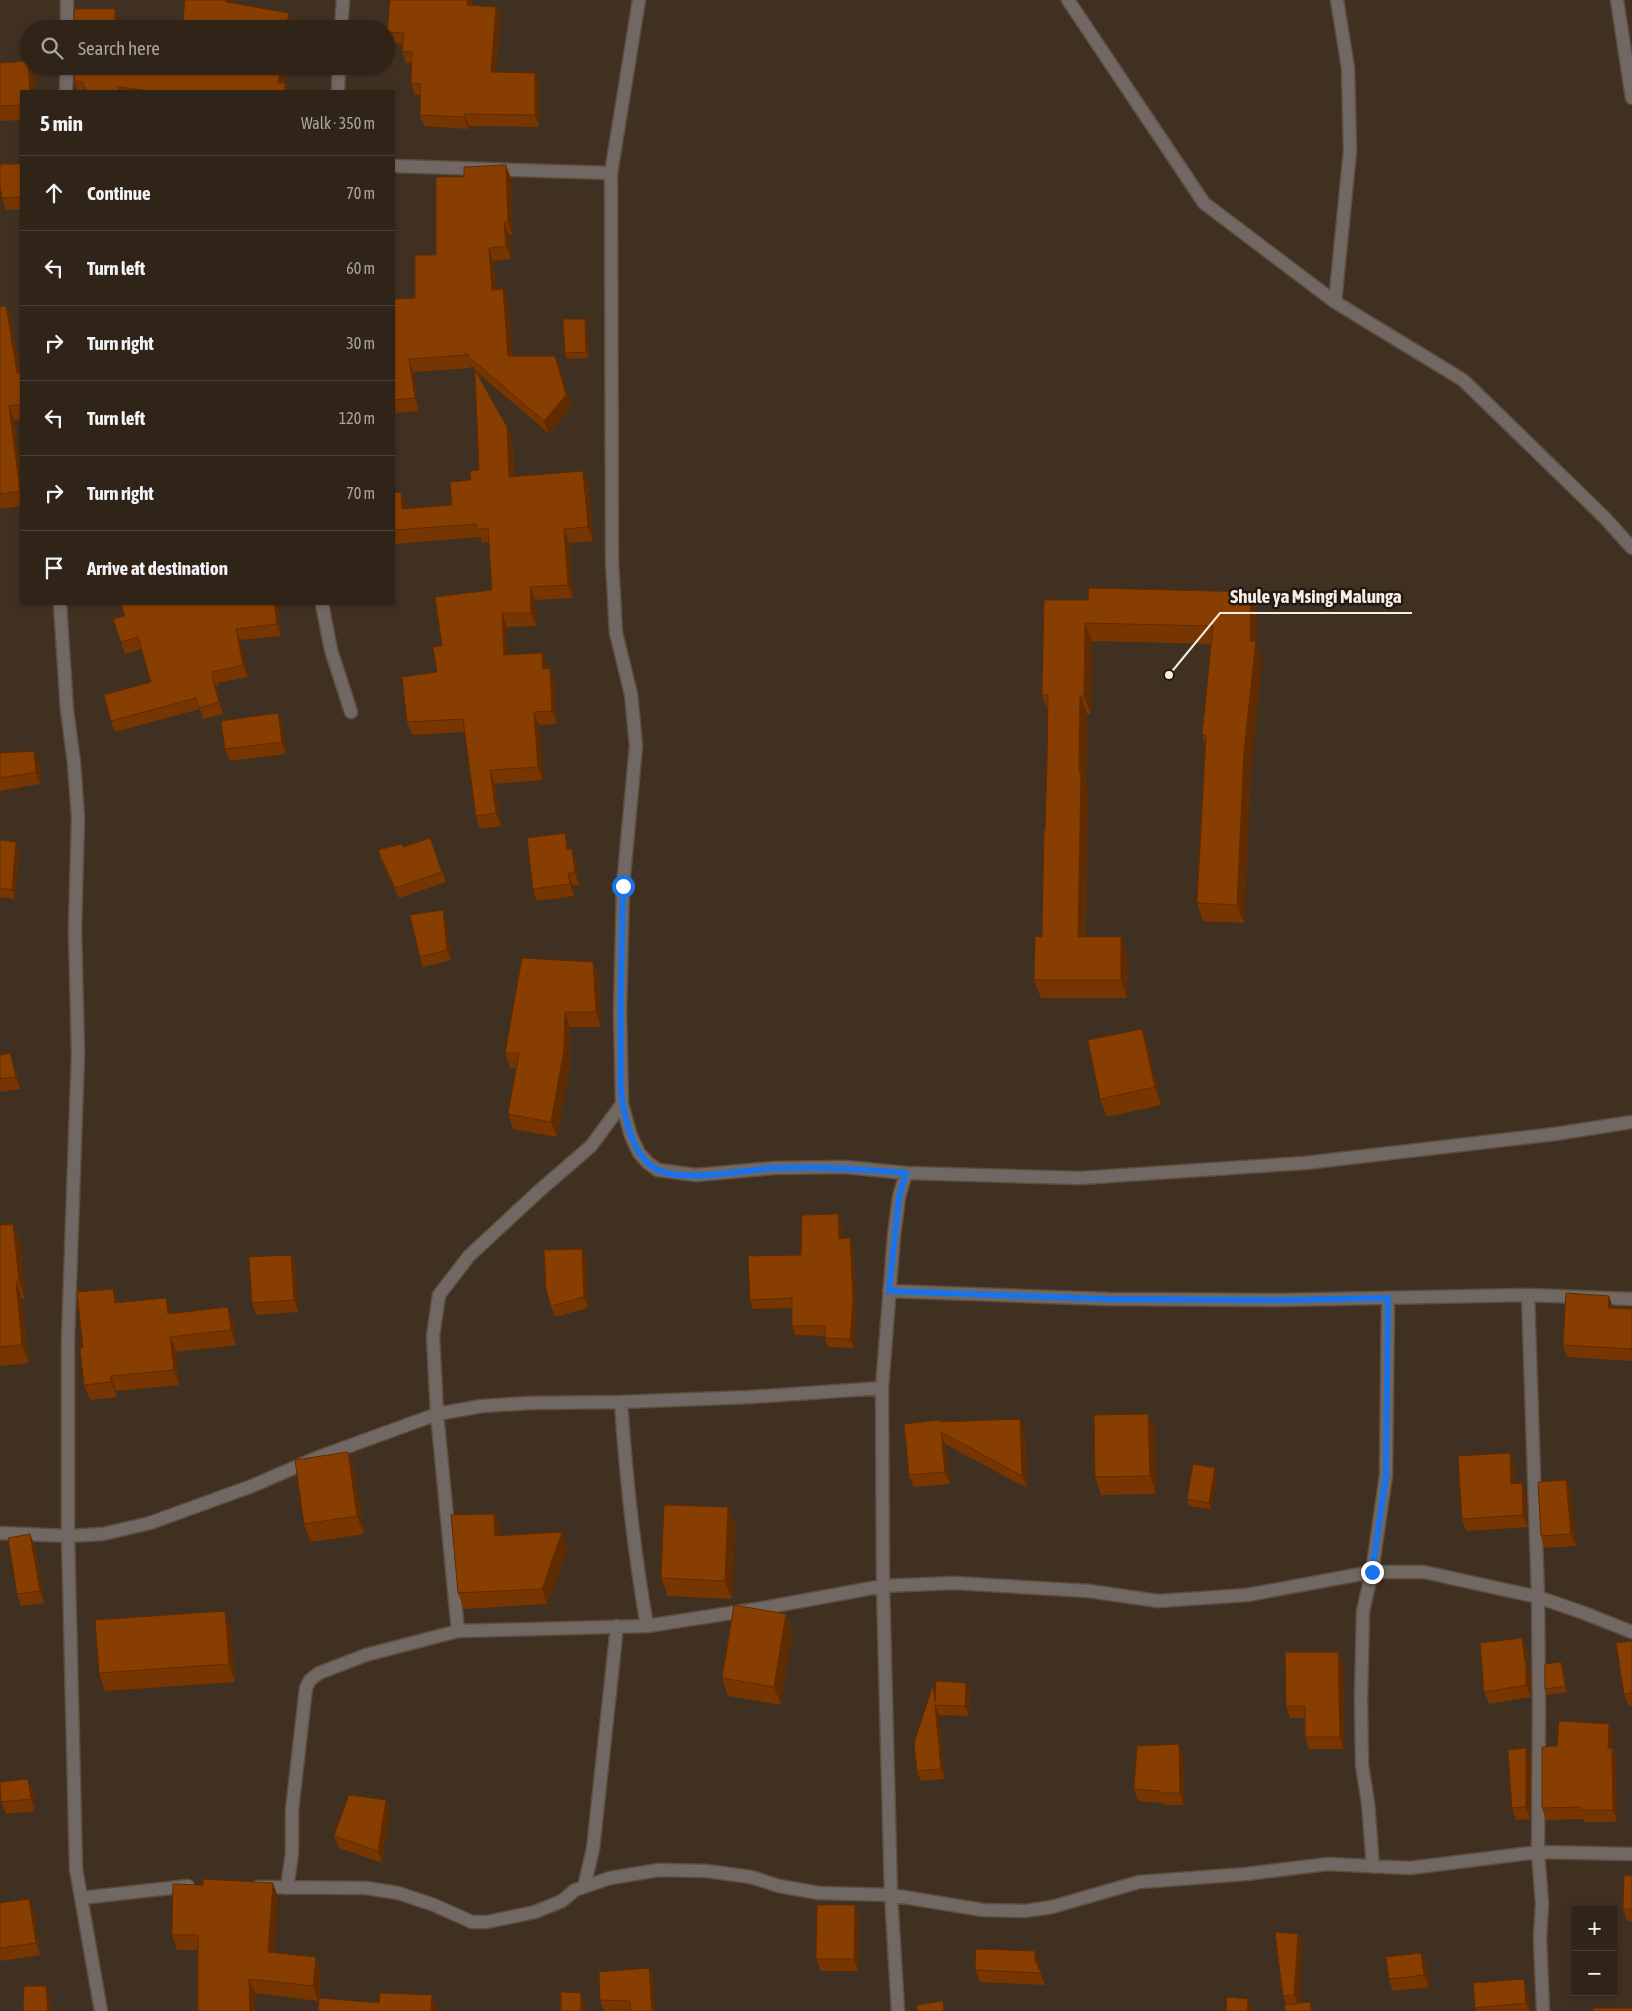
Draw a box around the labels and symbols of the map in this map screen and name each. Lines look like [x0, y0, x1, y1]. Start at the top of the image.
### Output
callout: Shule ya Msingi Malunga [1220, 579, 1412, 613]
text: Shule ya Msingi Malunga [1230, 585, 1402, 607]
route start [612, 875, 635, 898]
route end [1361, 1561, 1384, 1584]

